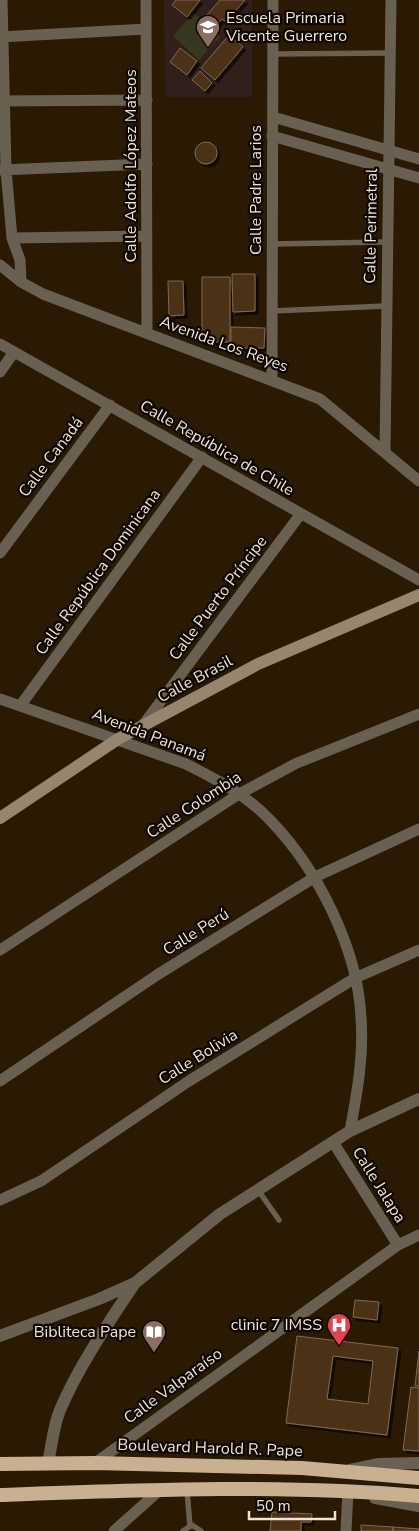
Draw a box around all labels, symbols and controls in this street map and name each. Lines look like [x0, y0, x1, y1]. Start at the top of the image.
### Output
place label: Escuela Primaria Vicente Guerrero [225, 7, 347, 47]
school or university icon: Escuela Primaria Vicente Guerrero [195, 14, 221, 48]
street label: Calle Adolfo López Mateos [120, 69, 142, 263]
street label: Calle Padre Larios [245, 125, 267, 255]
street label: Calle Perimetral [359, 168, 383, 284]
street label: Avenida Los Reyes [157, 311, 291, 377]
street label: Calle República de Chile [136, 395, 298, 501]
street label: Calle Canadá [14, 412, 88, 502]
street label: Calle República Dominicana [30, 484, 166, 660]
street label: Calle Puerto Príncipe [164, 531, 272, 665]
street label: Calle Brasil [154, 650, 237, 708]
street label: Avenida Panamá [89, 703, 209, 767]
street label: Calle Colombia [142, 766, 246, 844]
street label: Calle Perú [159, 903, 233, 961]
street label: Calle Bolivia [154, 1024, 242, 1090]
street label: Calle Jalapa [347, 1143, 411, 1227]
hospital icon: clinic 7 IMSS [326, 1312, 352, 1346]
place label: clinic 7 IMSS [231, 1314, 322, 1336]
library icon: Bibliteca Pape [141, 1319, 167, 1353]
place label: Bibliteca Pape [34, 1321, 136, 1343]
street label: Calle Valparaíso [119, 1343, 227, 1429]
street label: Boulevard Harold R. Pape [117, 1434, 303, 1462]
scale bar [249, 1488, 335, 1520]
text: 50 m [256, 1496, 291, 1516]

